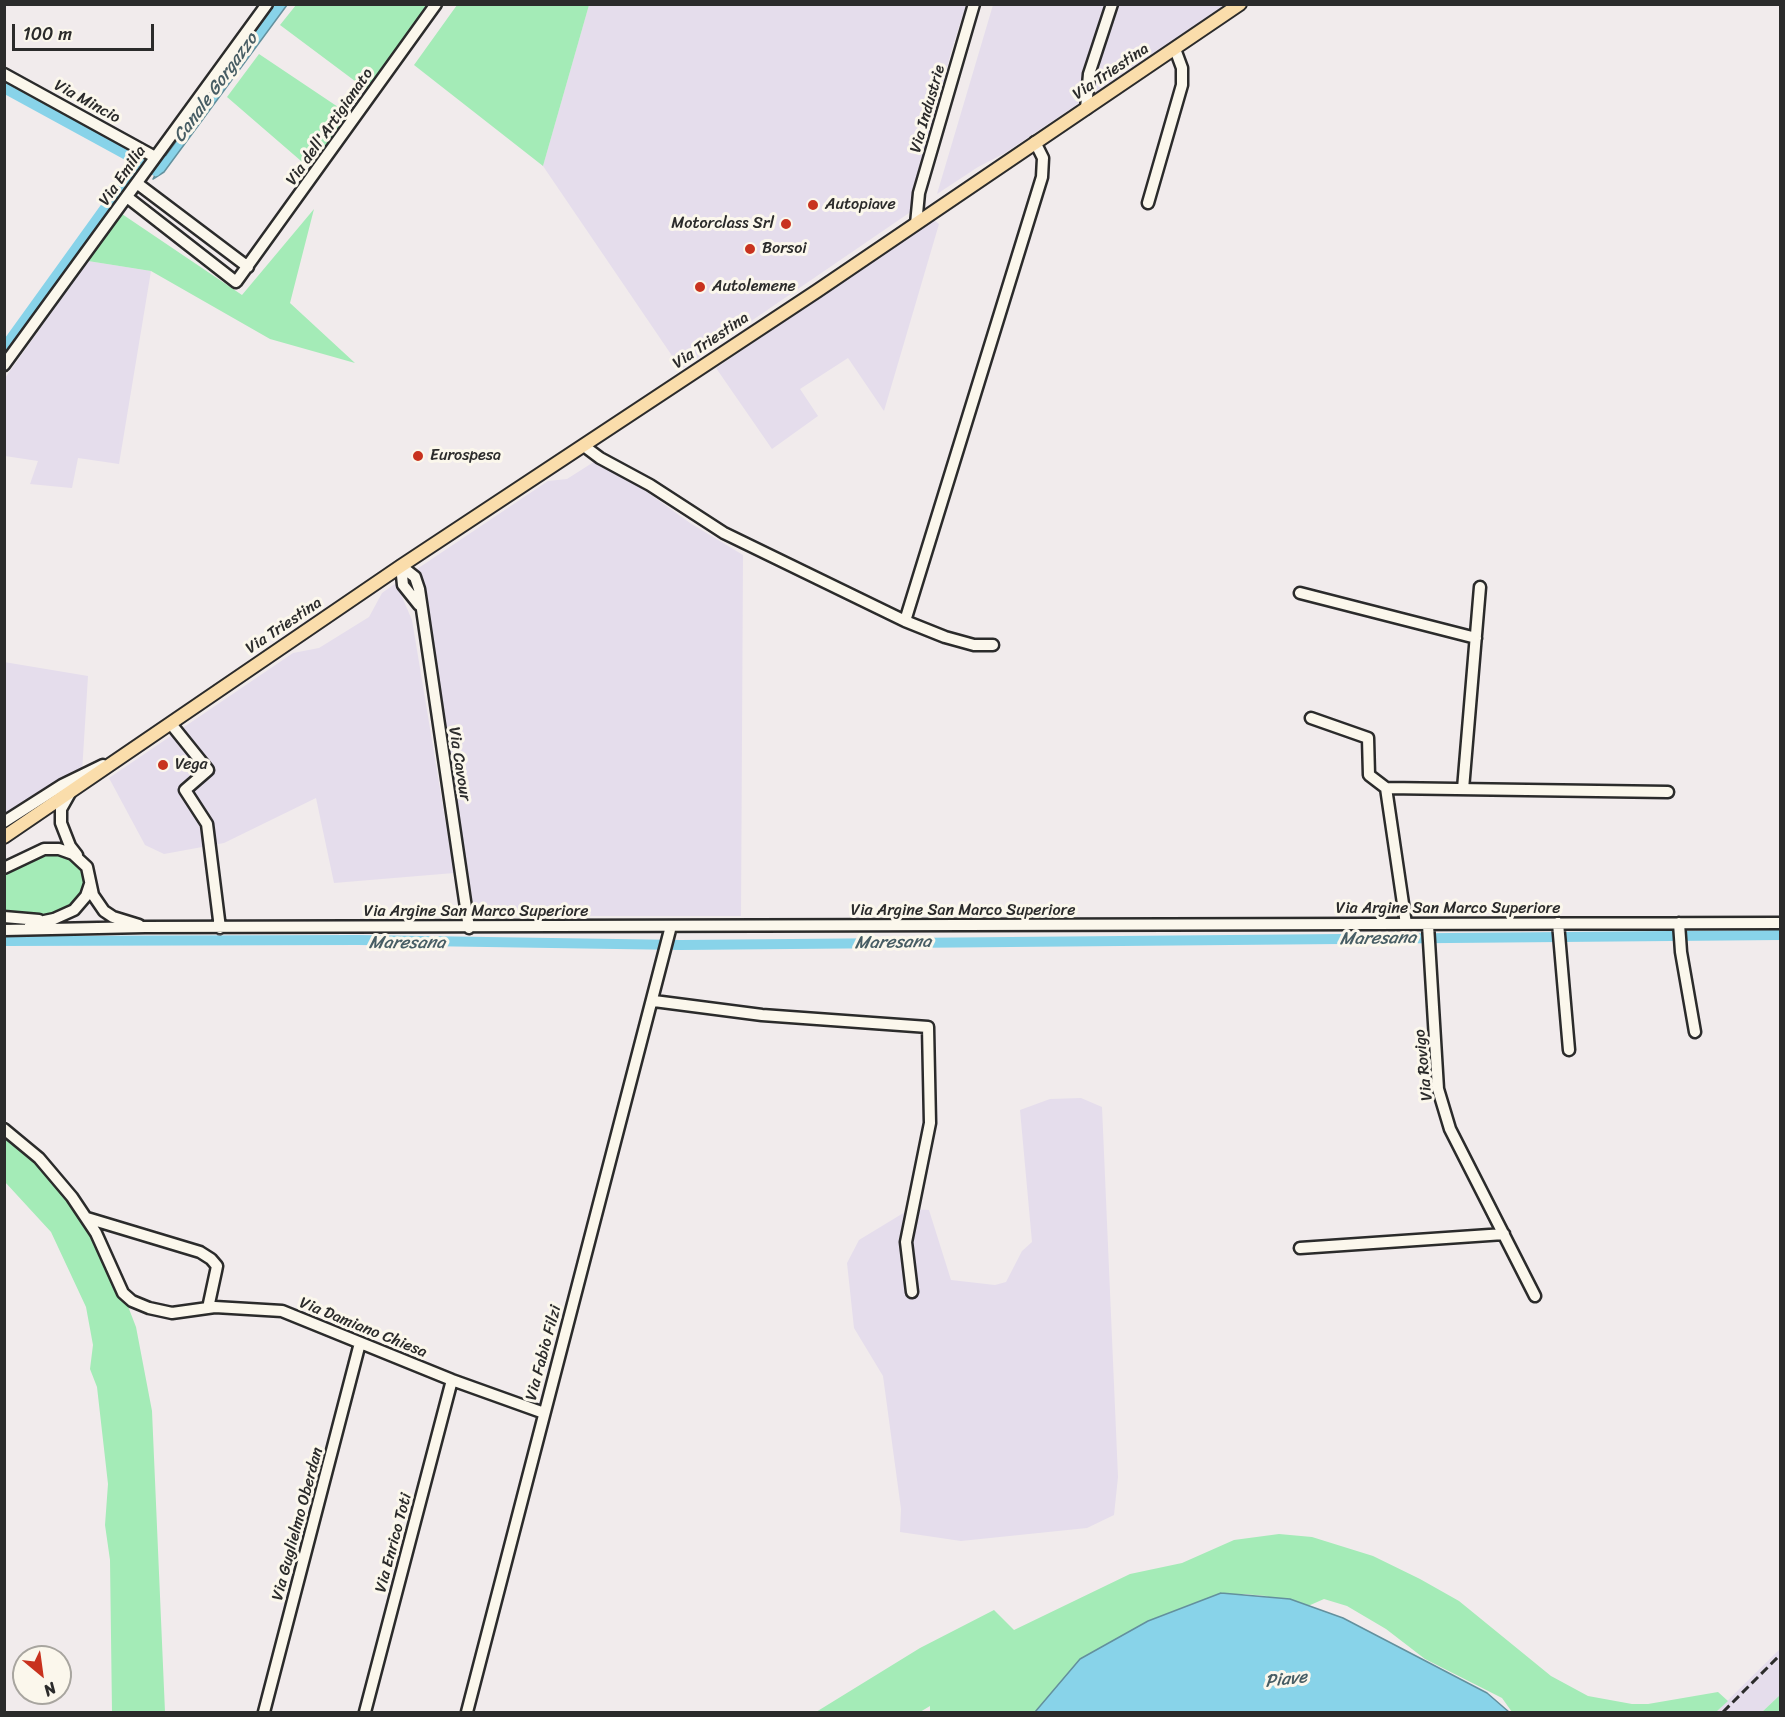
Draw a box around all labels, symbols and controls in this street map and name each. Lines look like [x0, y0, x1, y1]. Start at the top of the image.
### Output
scale bar [15, 12, 158, 50]
text: 100 m [23, 18, 72, 50]
water label: Canale Gorgazzo [169, 29, 263, 147]
street label: Via Triestina [1069, 40, 1153, 104]
street label: Via Industrie [906, 63, 950, 155]
street label: Via dell'Artigianato [282, 65, 378, 189]
street label: Via Mincio [51, 76, 123, 128]
street label: Via Emilia [95, 142, 151, 210]
place label: Autopiave [825, 195, 896, 215]
marker: Autopiave [806, 198, 820, 212]
place label: Motorclass Srl [671, 214, 774, 234]
marker: Motorclass Srl [779, 217, 793, 231]
place label: Borsoi [762, 239, 807, 259]
marker: Borsoi [743, 242, 757, 256]
place label: Autolemene [712, 277, 796, 297]
marker: Autolemene [693, 280, 707, 294]
street label: Via Triestina [669, 309, 753, 373]
place label: Eurospesa [430, 446, 501, 466]
marker: Eurospesa [411, 449, 425, 463]
street label: Via Triestina [242, 594, 326, 658]
street label: Via Cavour [444, 726, 474, 802]
place label: Vega [175, 755, 208, 775]
marker: Vega [156, 758, 170, 772]
street label: Via Argine San Marco Superiore [1336, 899, 1560, 919]
street label: Via Argine San Marco Superiore [851, 901, 1075, 921]
street label: Via Argine San Marco Superiore [364, 902, 588, 922]
water label: Maresana [1340, 928, 1416, 950]
water label: Maresana [369, 932, 445, 954]
water label: Maresana [855, 932, 931, 954]
street label: Via Rovigo [1411, 1028, 1437, 1102]
street label: Via Damiano Chiesa [296, 1294, 430, 1362]
street label: Via Fabio Filzi [522, 1303, 566, 1403]
street label: Via Guglielmo Oberdan [268, 1445, 328, 1603]
street label: Via Enrico Toti [372, 1491, 416, 1595]
north arrow [12, 1645, 72, 1705]
water label: Piave [1264, 1667, 1308, 1693]
text: N [38, 1674, 62, 1705]

